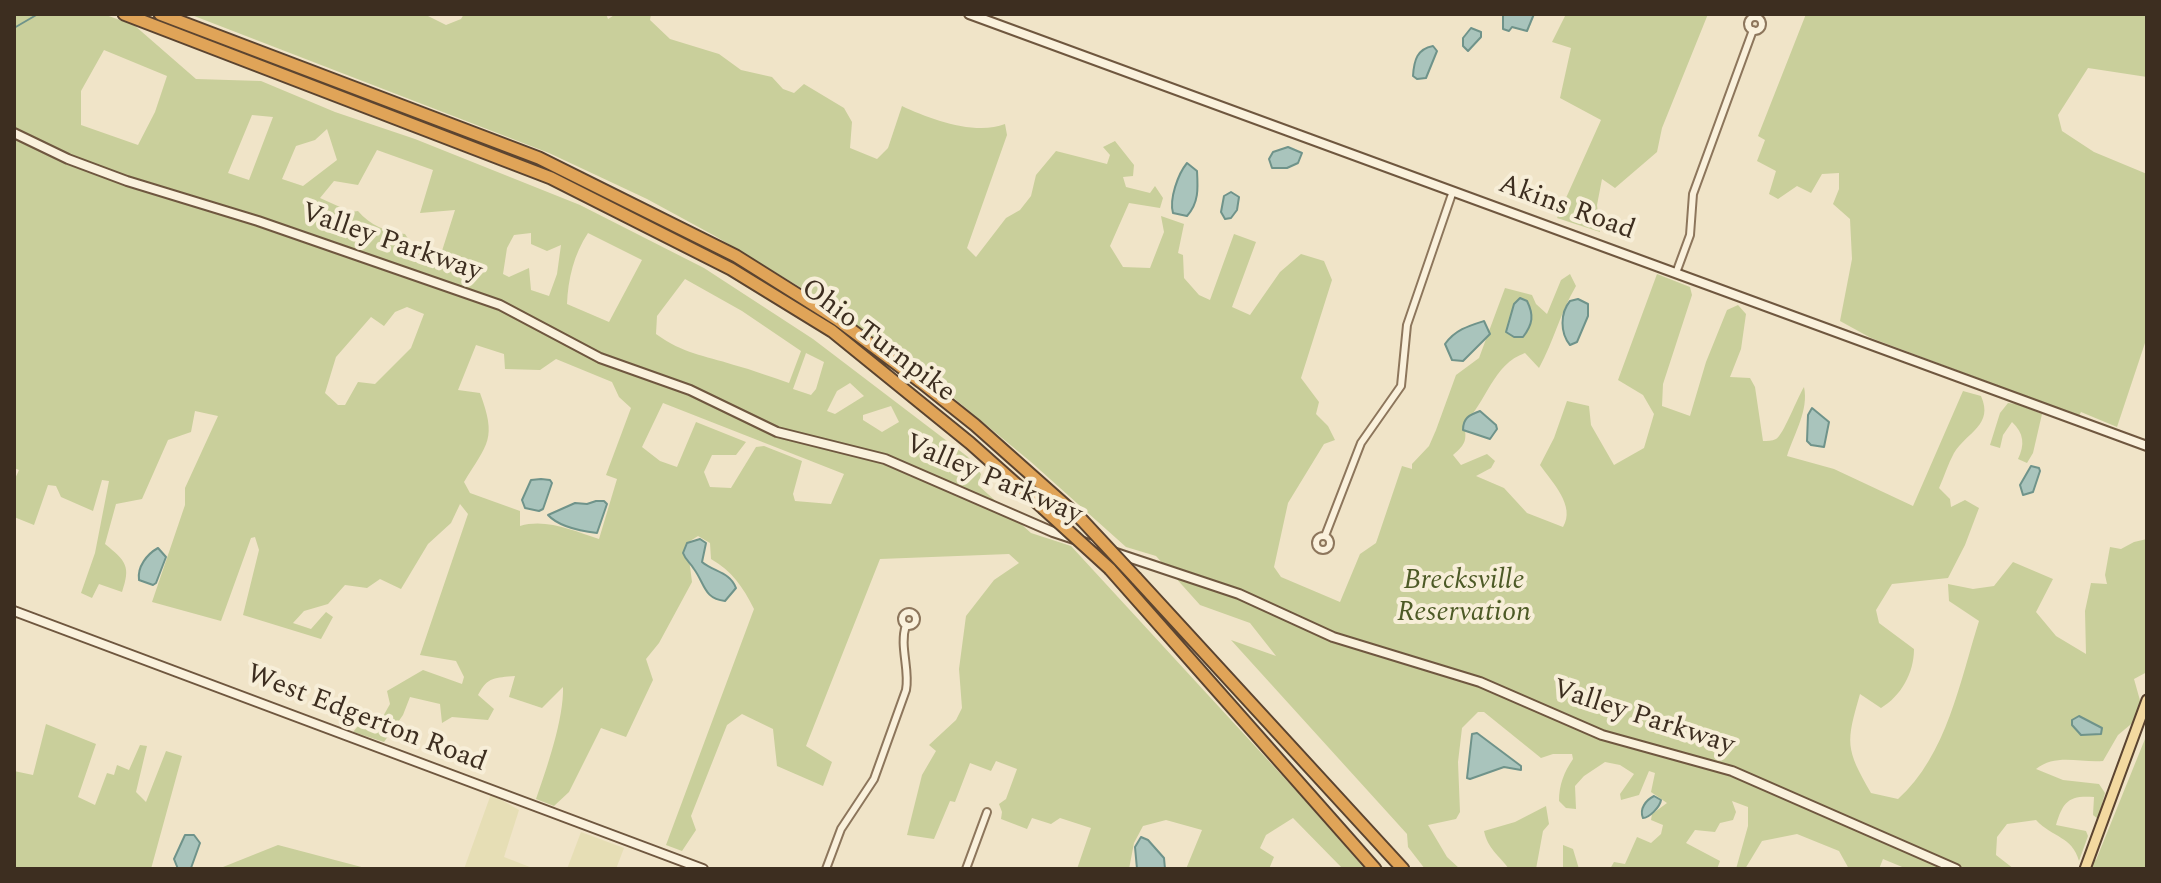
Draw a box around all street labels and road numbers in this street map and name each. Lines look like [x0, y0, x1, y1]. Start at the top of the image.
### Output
street label: Akins Road [1493, 169, 1639, 249]
street label: Valley Parkway [296, 197, 486, 291]
street label: Ohio Turnpike [793, 273, 961, 411]
street label: Valley Parkway [899, 429, 1087, 533]
street label: West Edgerton Road [241, 659, 491, 781]
street label: Valley Parkway [1548, 674, 1738, 764]

